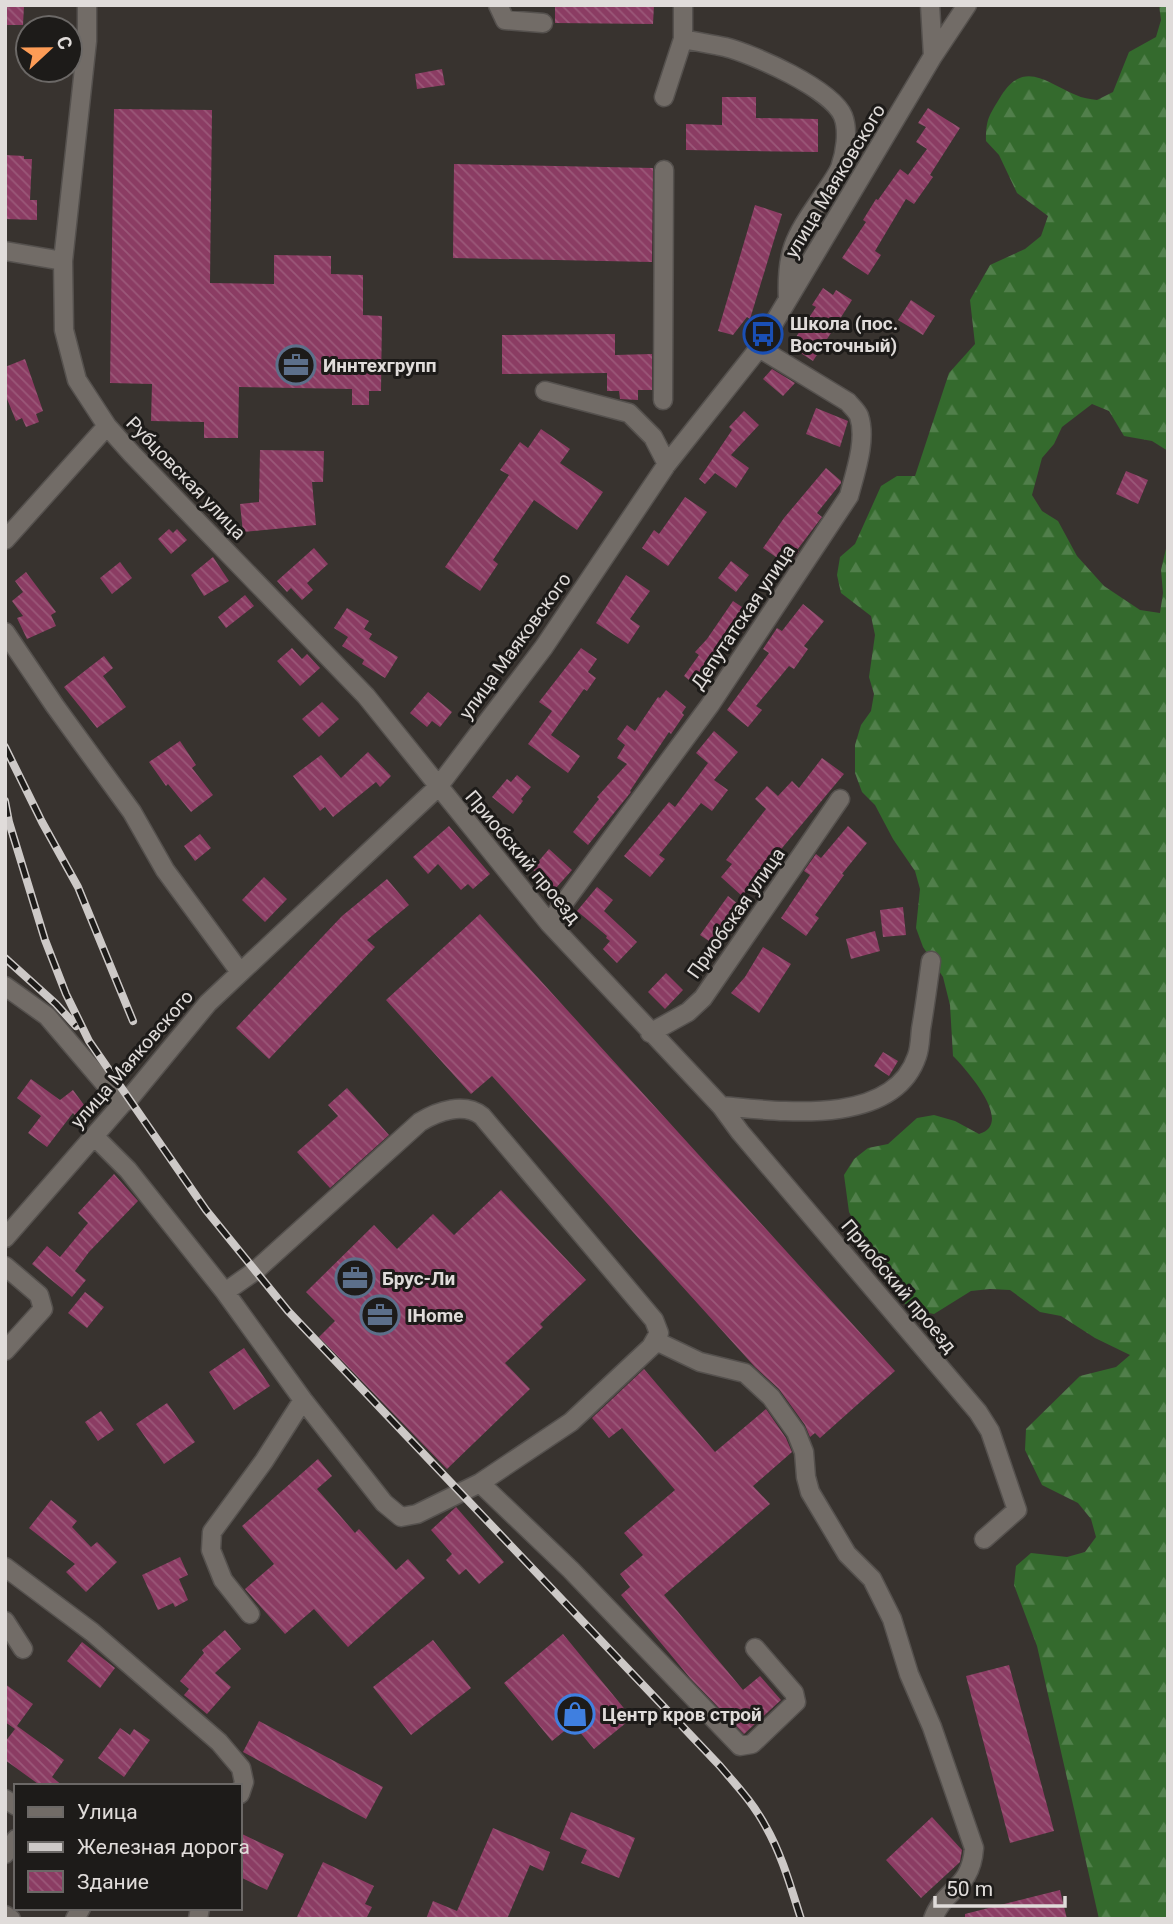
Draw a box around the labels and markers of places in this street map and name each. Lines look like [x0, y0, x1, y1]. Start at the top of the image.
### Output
place label: Школа (пос. Восточный) [790, 312, 898, 357]
bus stop icon: Школа (пос. Восточный) [742, 313, 784, 355]
office icon: Иннтехгрупп [275, 344, 317, 386]
place label: Иннтехгрупп [323, 354, 436, 377]
office icon: Брус-Ли [334, 1257, 376, 1299]
place label: Брус-Ли [382, 1267, 455, 1290]
office icon: IHome [359, 1294, 401, 1336]
place label: IHome [407, 1304, 463, 1327]
shop icon: Центр кров строй [554, 1693, 596, 1735]
place label: Центр кров строй [602, 1703, 762, 1726]

